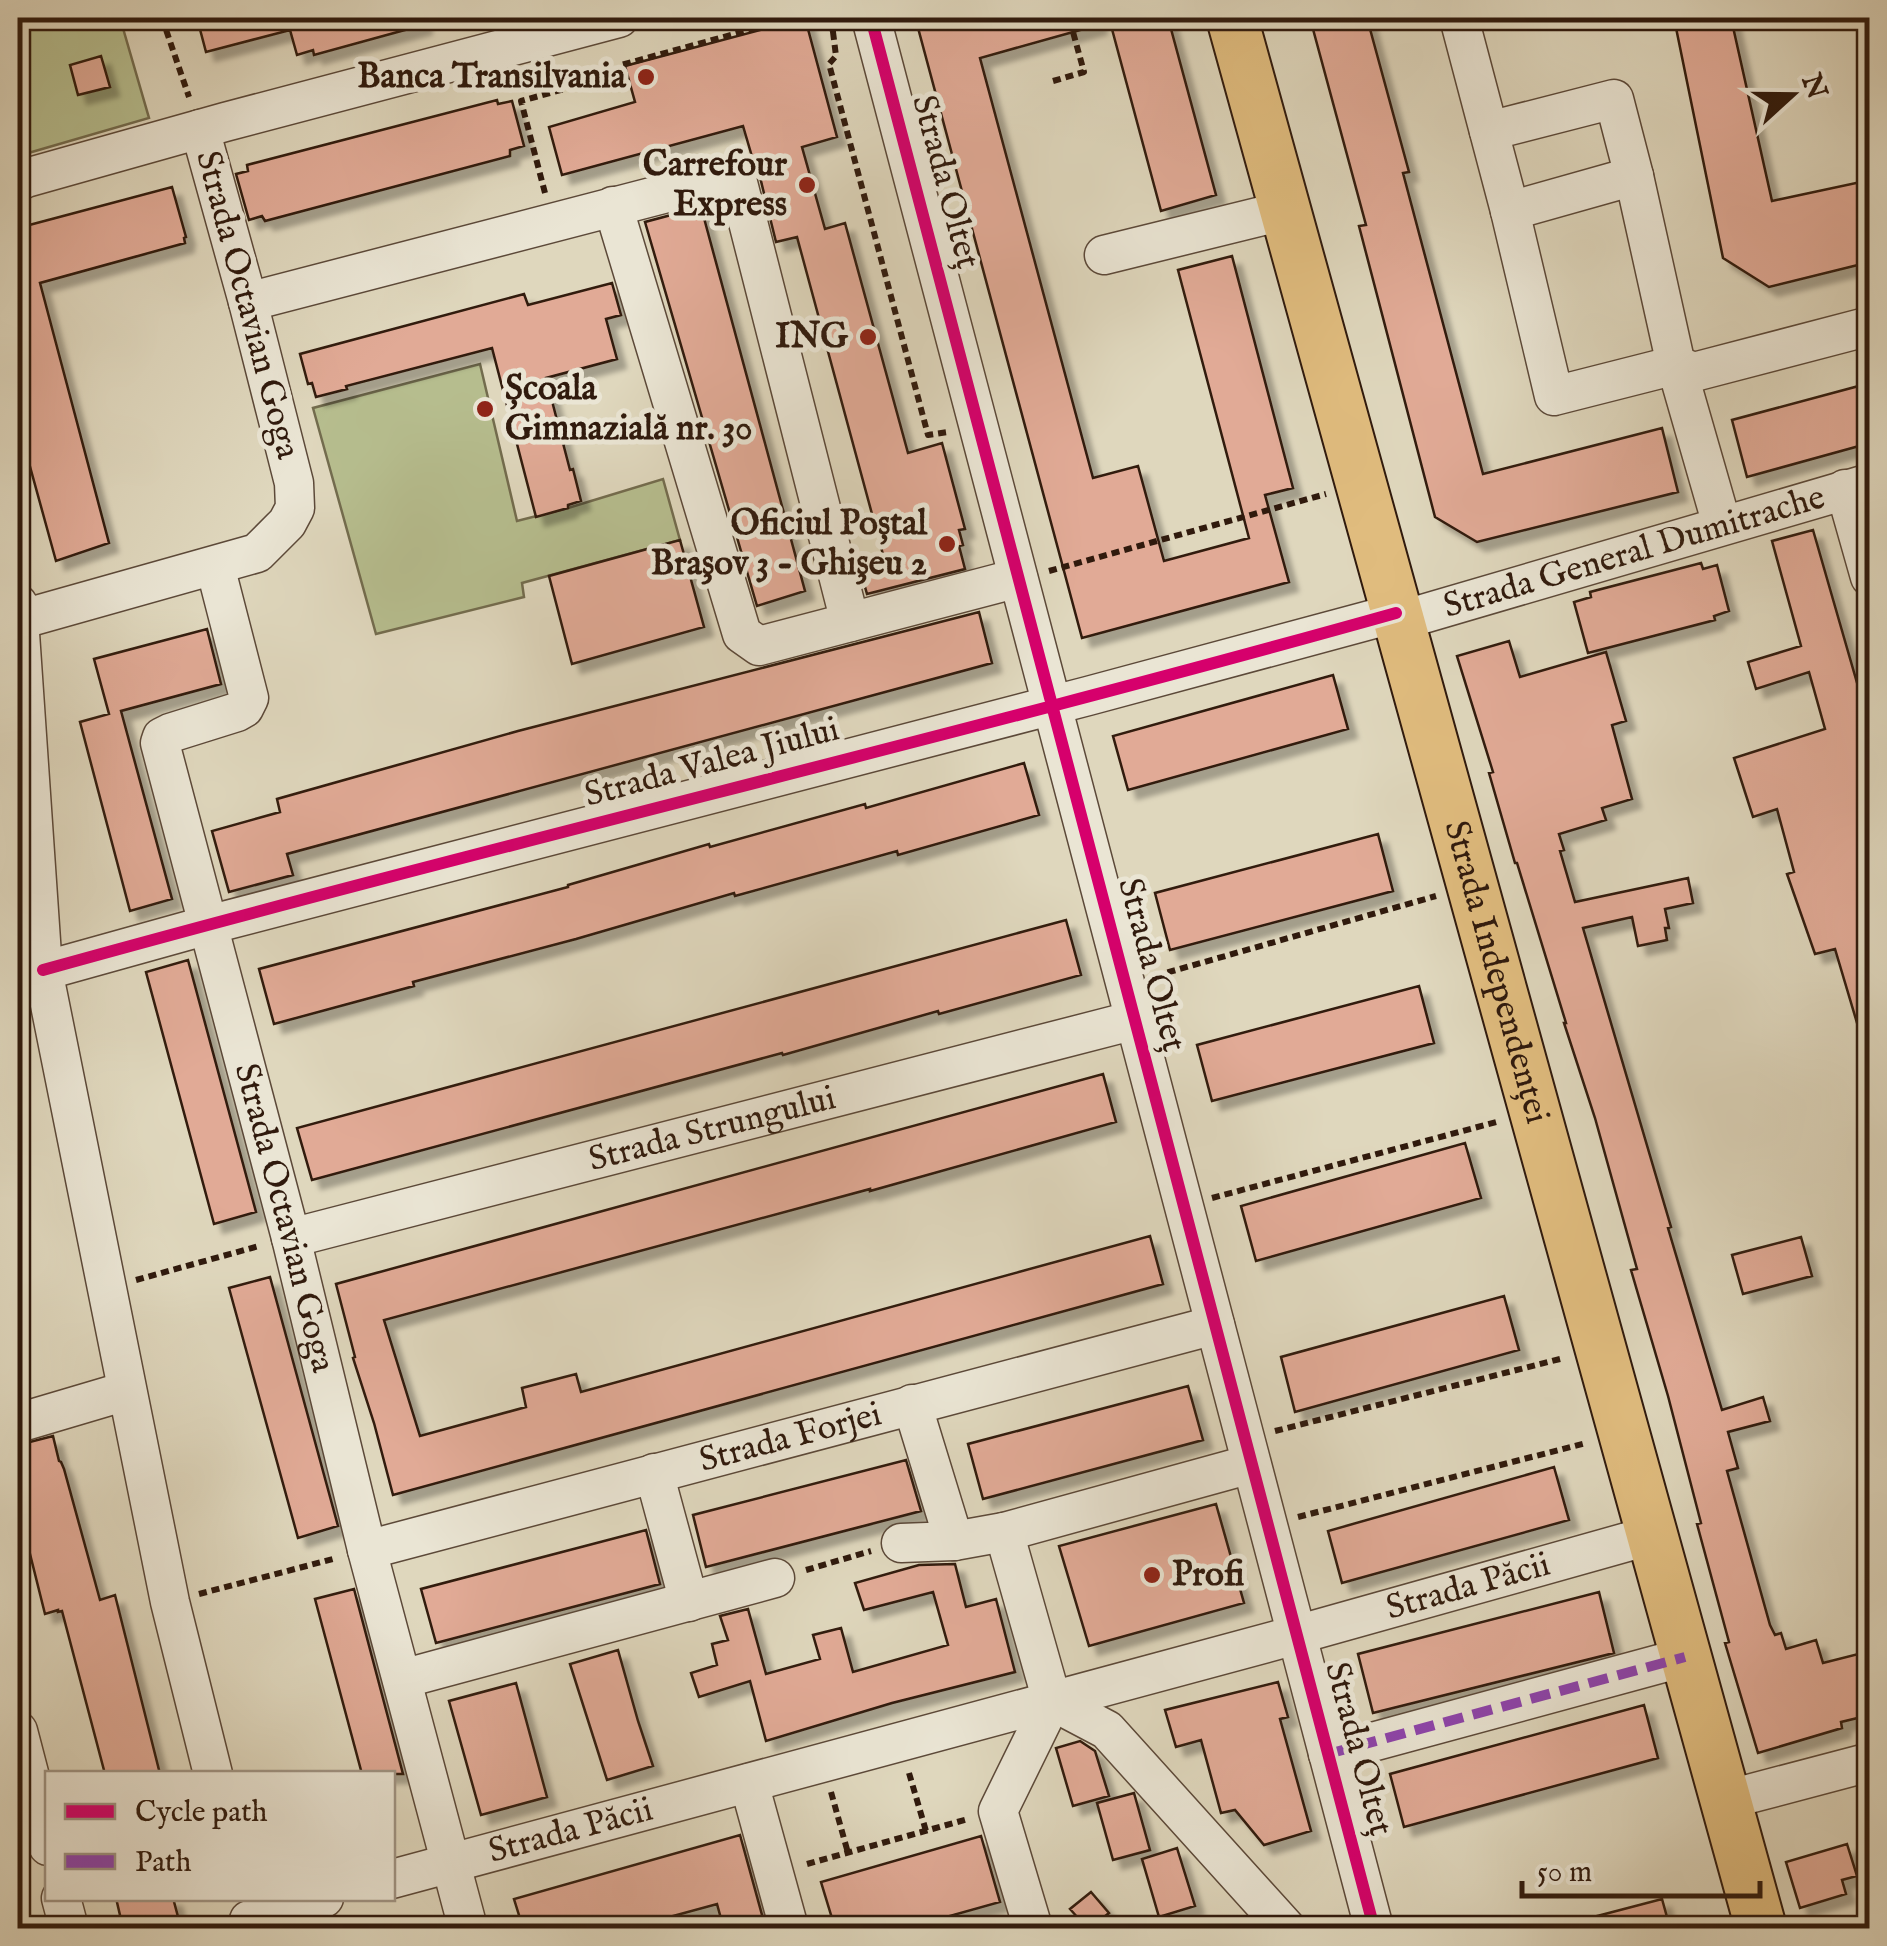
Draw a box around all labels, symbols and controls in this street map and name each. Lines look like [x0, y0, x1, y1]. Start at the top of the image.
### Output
north arrow [1742, 45, 1842, 145]
place label: Banca Transilvania [357, 55, 627, 100]
marker: Banca Transilvania [635, 66, 657, 88]
text: N [1792, 68, 1834, 105]
street label: Strada Olteț [900, 90, 990, 274]
place label: Carrefour Express [643, 143, 787, 228]
street label: Strada Octavian Goga [184, 146, 310, 465]
marker: Carrefour Express [796, 174, 818, 196]
place label: ING [775, 315, 849, 360]
marker: ING [857, 326, 879, 348]
place label: Școala Gimnazială nr. 30 [505, 367, 753, 452]
marker: Școala Gimnazială nr. 30 [474, 398, 496, 420]
street label: Strada General Dumitrache [1438, 475, 1830, 629]
place label: Oficiul Poștal Braşov 3 - Ghişeu 2 [651, 502, 928, 587]
marker: Oficiul Poștal Braşov 3 - Ghişeu 2 [936, 533, 958, 555]
street label: Strada Valea Jiului [580, 707, 844, 819]
street label: Strada Independenței [1433, 816, 1560, 1129]
street label: Strada Olteț [1106, 873, 1196, 1057]
street label: Strada Octavian Goga [223, 1058, 346, 1378]
street label: Strada Strungului [584, 1076, 840, 1183]
street label: Strada Forjei [694, 1392, 886, 1483]
street label: Strada Păcii [1381, 1542, 1555, 1631]
place label: Profi [1172, 1553, 1244, 1598]
marker: Profi [1141, 1564, 1163, 1586]
street label: Strada Olteț [1313, 1657, 1403, 1841]
legend [45, 1771, 395, 1901]
street label: Strada Păcii [483, 1787, 658, 1874]
text: Cycle path [135, 1794, 268, 1832]
scale bar [1522, 1836, 1760, 1898]
text: Path [135, 1844, 191, 1882]
text: 50 m [1537, 1854, 1592, 1892]

